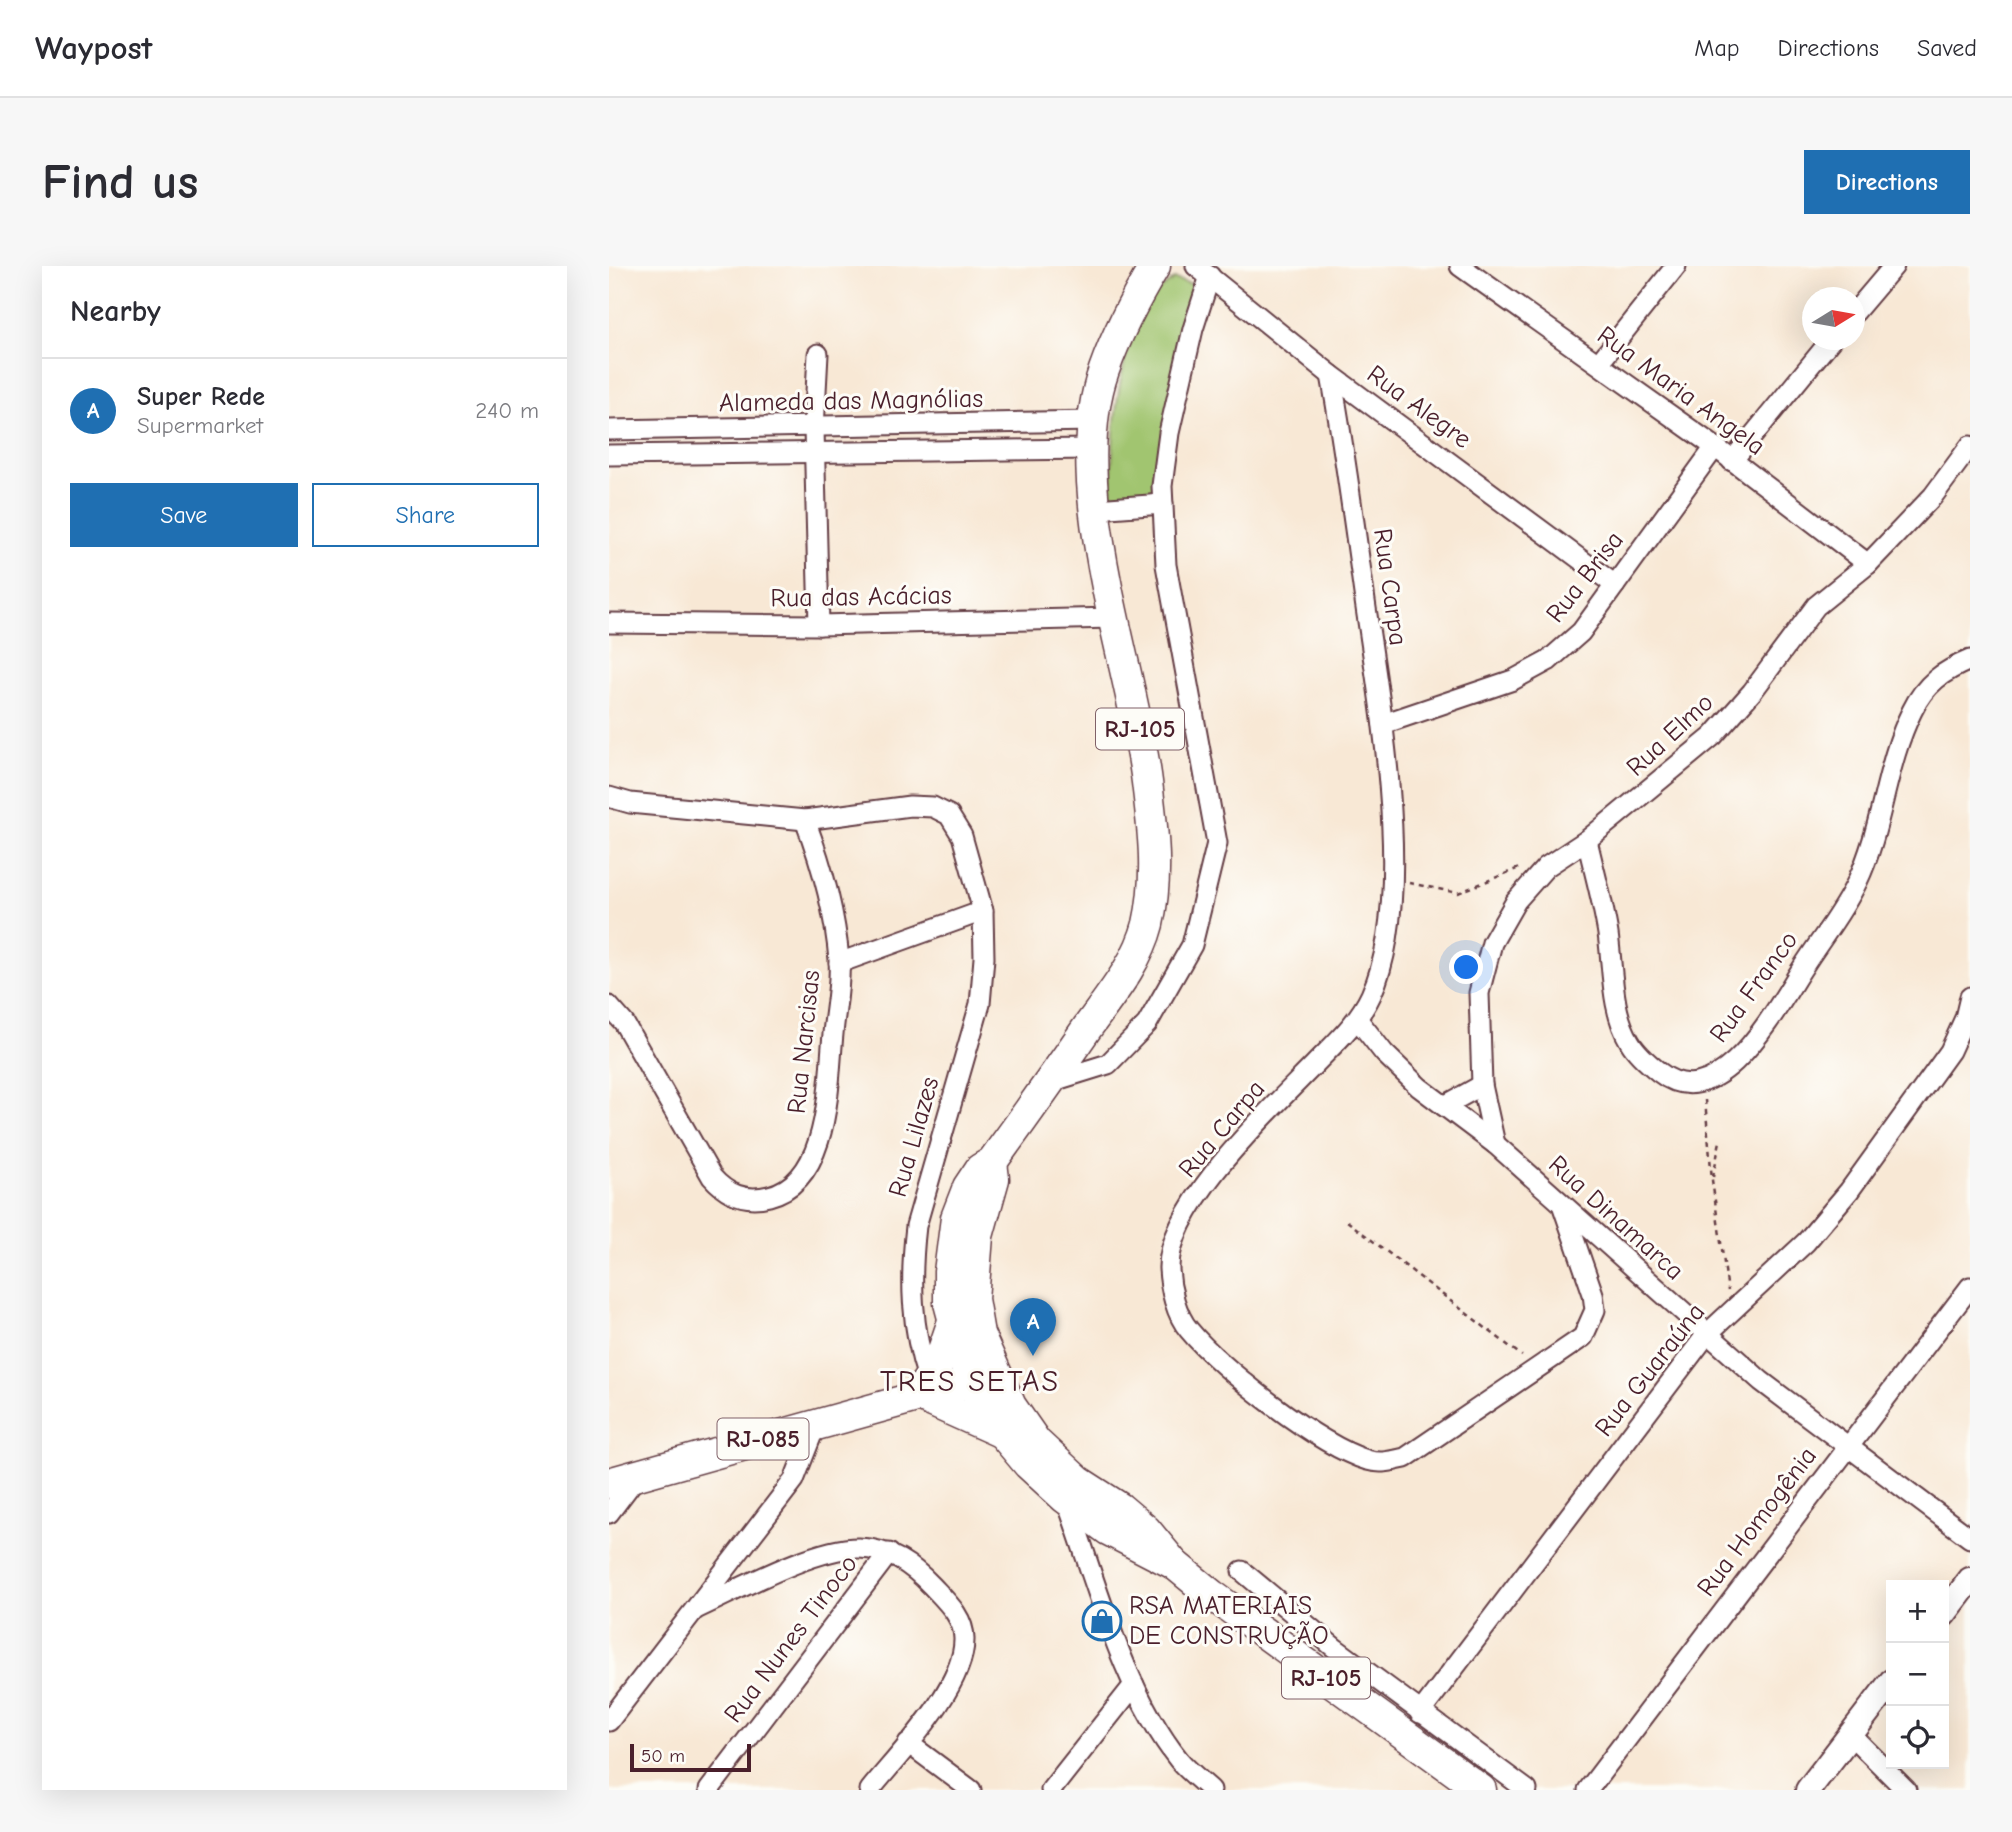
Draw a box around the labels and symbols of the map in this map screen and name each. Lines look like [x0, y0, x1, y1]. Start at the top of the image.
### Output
north arrow [1802, 287, 1865, 350]
street label: Rua Maria Angela [1591, 320, 1771, 462]
street label: Rua Alegre [1361, 359, 1477, 455]
street label: Alameda das Magnólias [719, 384, 983, 418]
street label: Rua Brisa [1540, 525, 1630, 629]
street label: Rua Carpa [1367, 527, 1413, 647]
street label: Rua das Acácias [770, 580, 952, 614]
street label: Rua Elmo [1620, 687, 1720, 783]
road number: RJ-105 [1096, 708, 1184, 750]
street label: Rua Franco [1704, 926, 1804, 1048]
your location [1449, 950, 1483, 984]
street label: Rua Narcisas [782, 969, 826, 1115]
street label: Rua Lilazes [883, 1074, 945, 1200]
street label: Rua Carpa [1173, 1074, 1271, 1184]
street label: Rua Dinamarca [1542, 1150, 1690, 1286]
pin: A [1010, 1298, 1056, 1356]
street label: Rua Guaraúna [1589, 1298, 1711, 1442]
district label: TRES SETAS [880, 1364, 1060, 1399]
road number: RJ-085 [717, 1419, 809, 1460]
street label: Rua Homogênia [1691, 1441, 1823, 1603]
street label: Rua Nunes Tinoco [718, 1549, 864, 1729]
place label: RSA MATERIAIS DE CONSTRUÇÃO [1129, 1591, 1329, 1651]
shop icon: RSA MATERIAIS DE CONSTRUÇÃO [1081, 1600, 1123, 1642]
road number: RJ-105 [1282, 1658, 1370, 1698]
scale bar [630, 1741, 751, 1773]

